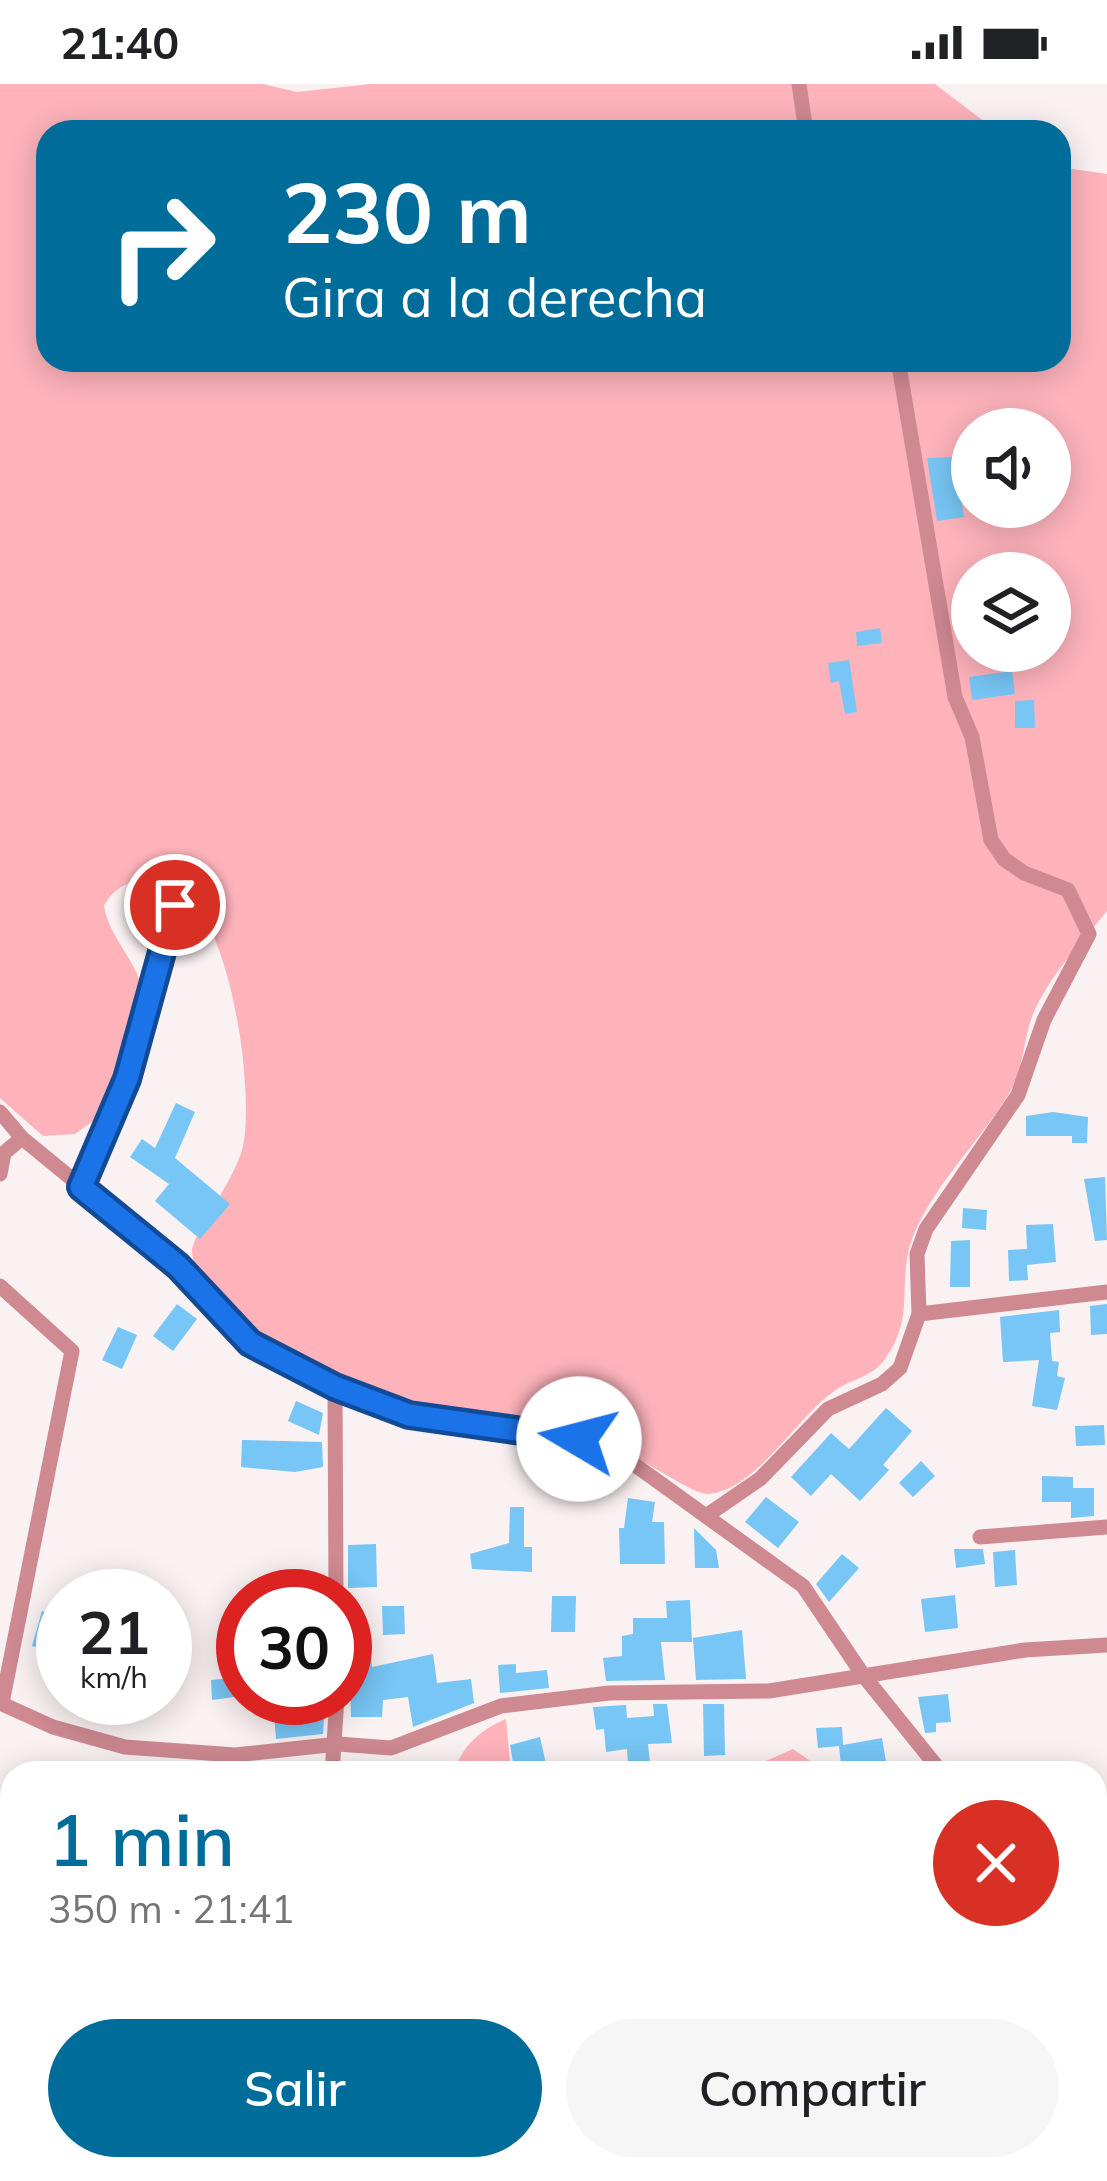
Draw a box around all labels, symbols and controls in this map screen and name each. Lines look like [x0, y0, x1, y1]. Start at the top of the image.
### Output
text: 21:40 [60, 14, 179, 70]
text: 230 m [282, 159, 532, 264]
icon: right [84, 168, 240, 324]
text: Gira a la derecha [282, 263, 707, 331]
map controls [951, 408, 1071, 672]
button: sound [951, 408, 1071, 528]
button: layers [951, 552, 1071, 672]
pin [124, 854, 226, 956]
icon: arrive [142, 872, 208, 938]
position arrow [516, 1376, 642, 1502]
speed limit sign: 30 [216, 1569, 372, 1725]
text: 21 [78, 1594, 150, 1669]
text: km/h [80, 1658, 148, 1696]
text: 1 min [48, 1794, 235, 1884]
button: close [933, 1800, 1059, 1926]
text: 350 m · 21:41 [48, 1884, 294, 1933]
button: Salir [48, 2019, 542, 2157]
button: Compartir [566, 2019, 1059, 2157]

